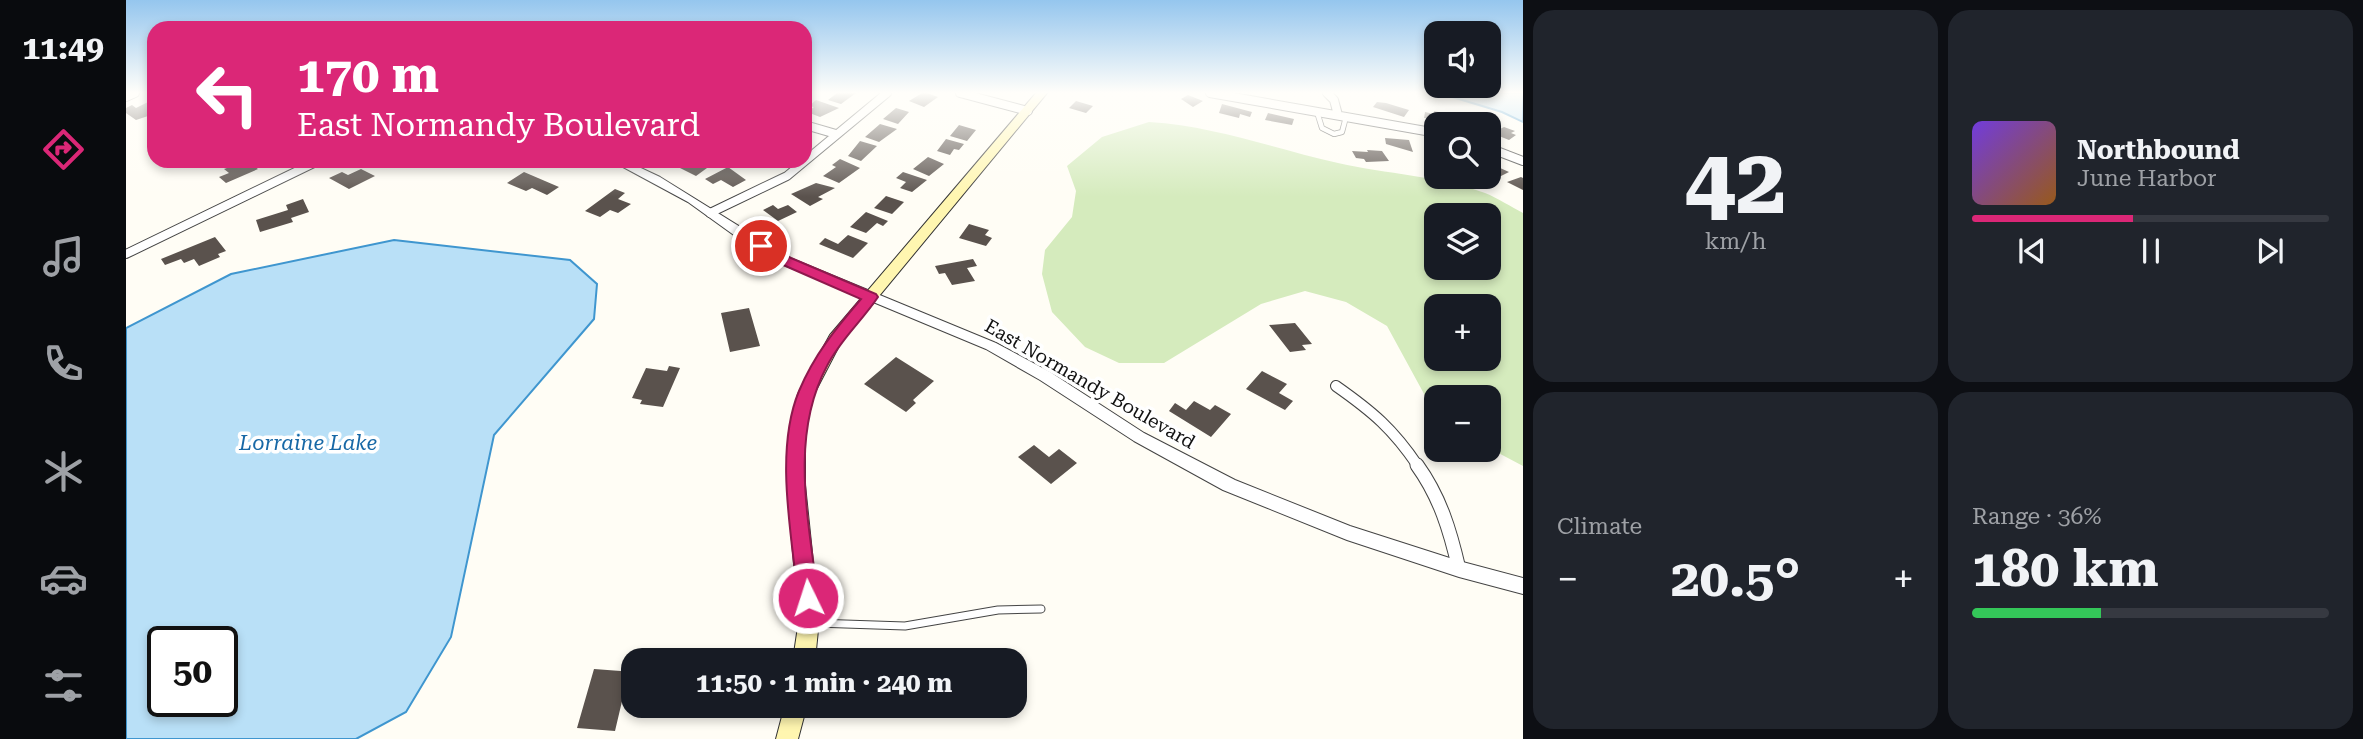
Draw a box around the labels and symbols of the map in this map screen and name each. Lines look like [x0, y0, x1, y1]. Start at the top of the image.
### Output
pin [731, 216, 791, 276]
street label: East Normandy Boulevard [981, 314, 1199, 454]
water label: Lorraine Lake [238, 431, 377, 455]
position arrow [771, 561, 845, 635]
speed limit sign: 50 [147, 626, 238, 717]

